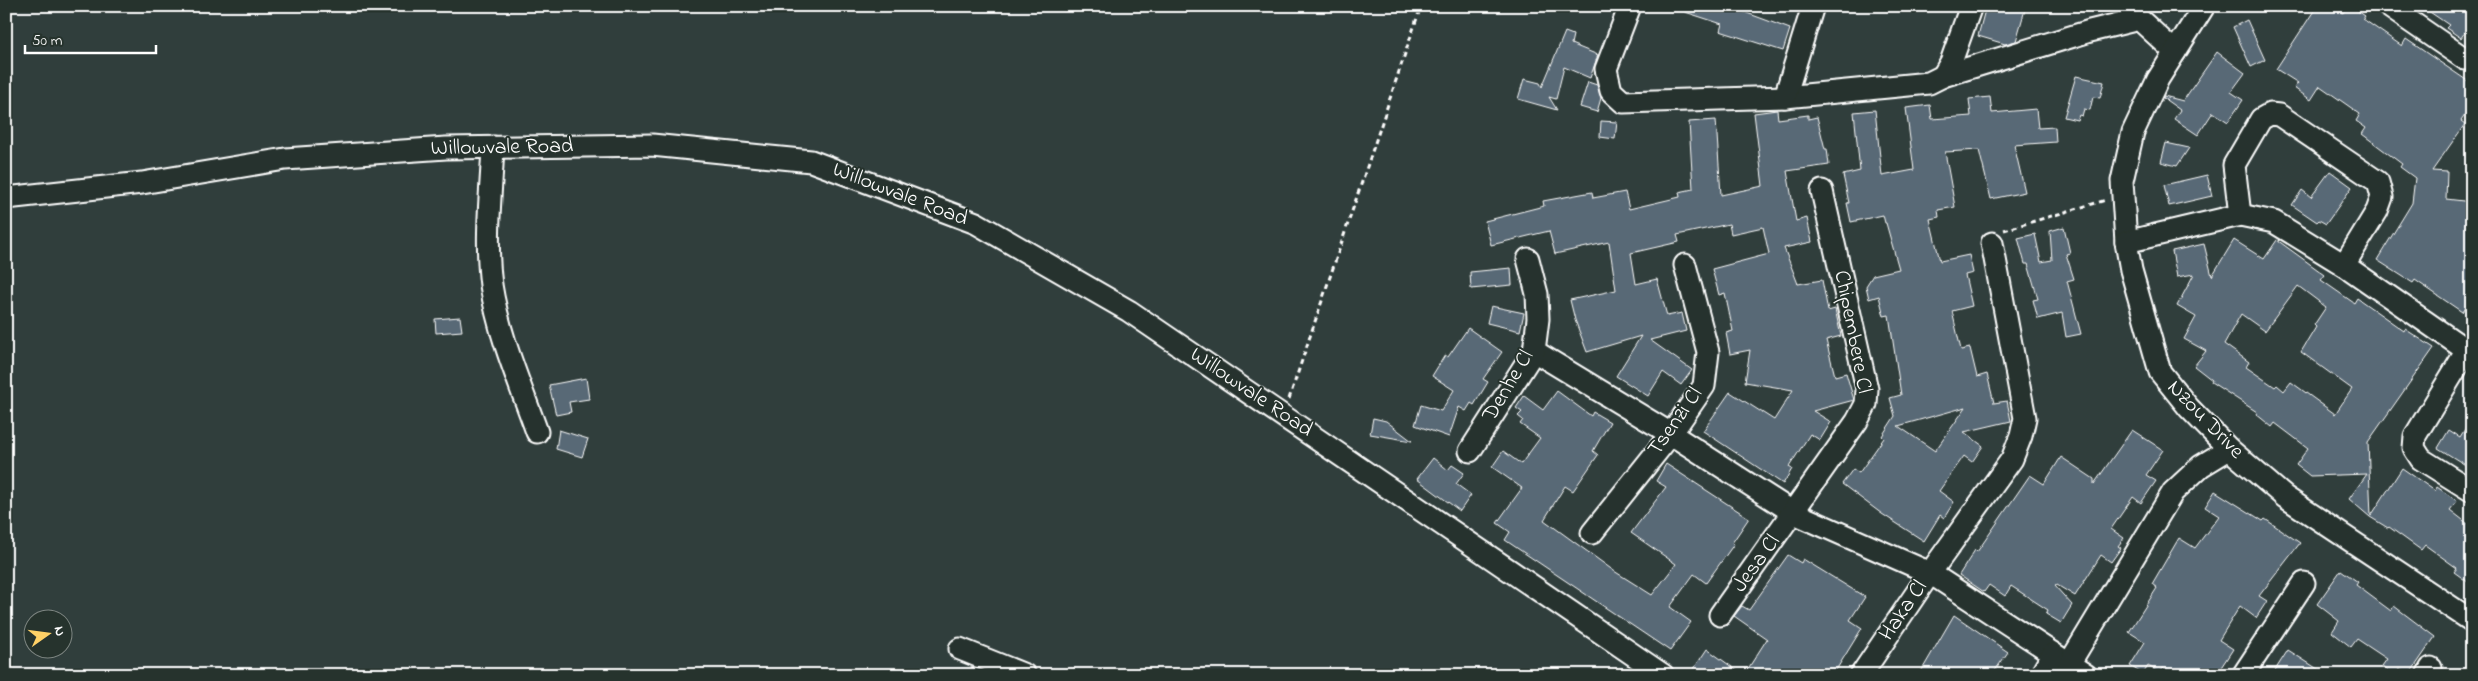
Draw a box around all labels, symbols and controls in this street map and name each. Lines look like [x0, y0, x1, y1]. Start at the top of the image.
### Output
scale bar [25, 22, 156, 54]
text: 50 m [32, 30, 63, 52]
street label: Willowvale Road [430, 131, 574, 165]
street label: Willowvale Road [828, 155, 972, 235]
street label: Chipembere Cl [1824, 268, 1880, 396]
street label: Willowvale Road [1183, 340, 1319, 446]
street label: Denhe Cl [1475, 344, 1543, 429]
street label: Nzou Drive [2159, 373, 2251, 467]
street label: Tsenzi Cl [1641, 381, 1711, 463]
street label: Jesa Cl [1725, 528, 1789, 600]
street label: Haka Cl [1872, 574, 1936, 648]
north arrow [22, 608, 72, 658]
text: N [48, 624, 70, 638]

